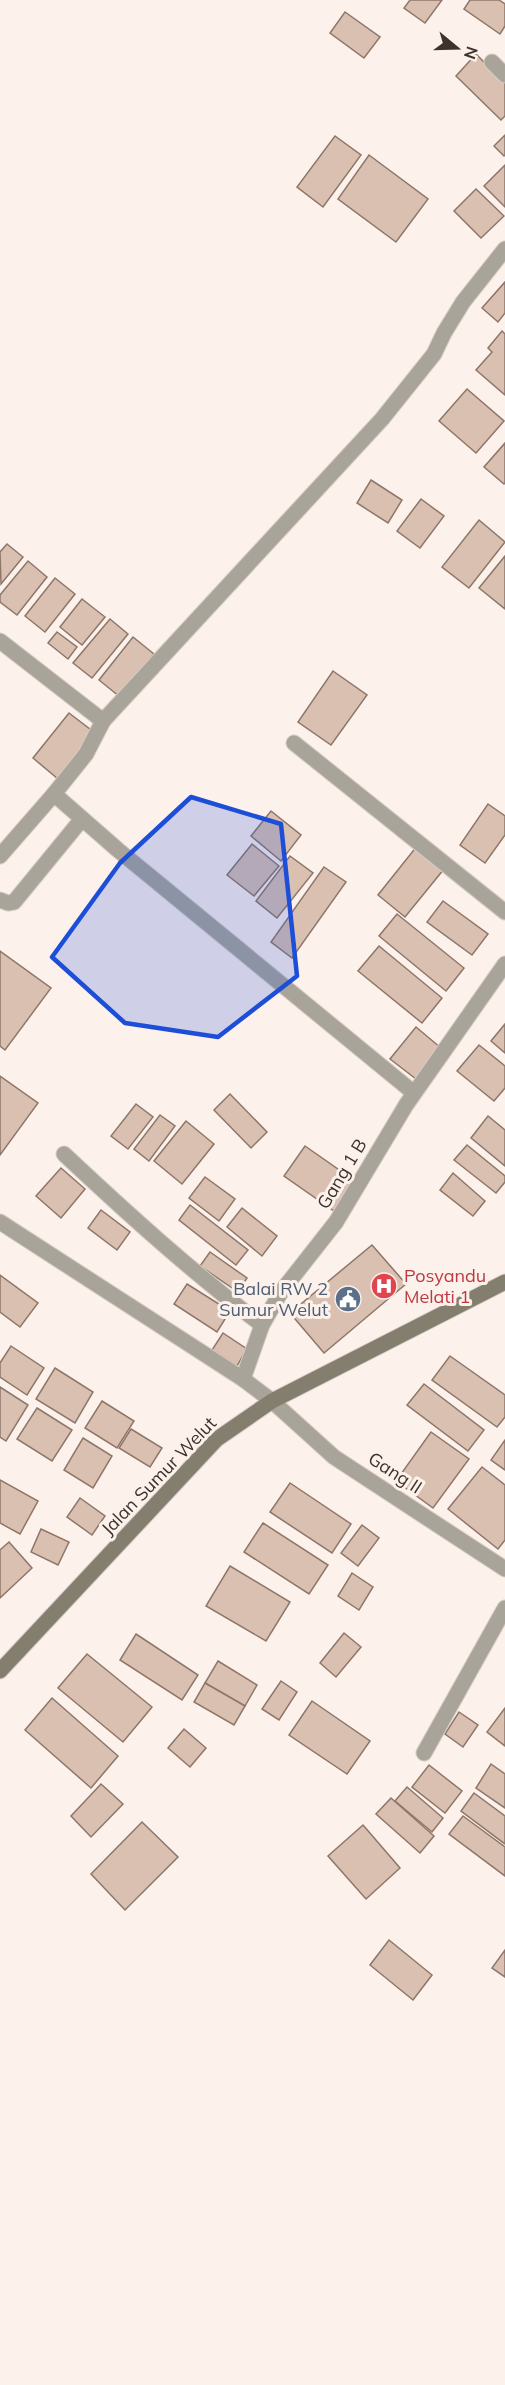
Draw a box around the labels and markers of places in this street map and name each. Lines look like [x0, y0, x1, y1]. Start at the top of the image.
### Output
place label: Posyandu Melati 1 [404, 1264, 486, 1308]
hospital icon: Posyandu Melati 1 [369, 1271, 399, 1301]
place label: Balai RW 2 Sumur Welut [219, 1277, 328, 1321]
public building icon: Balai RW 2 Sumur Welut [333, 1284, 363, 1314]

